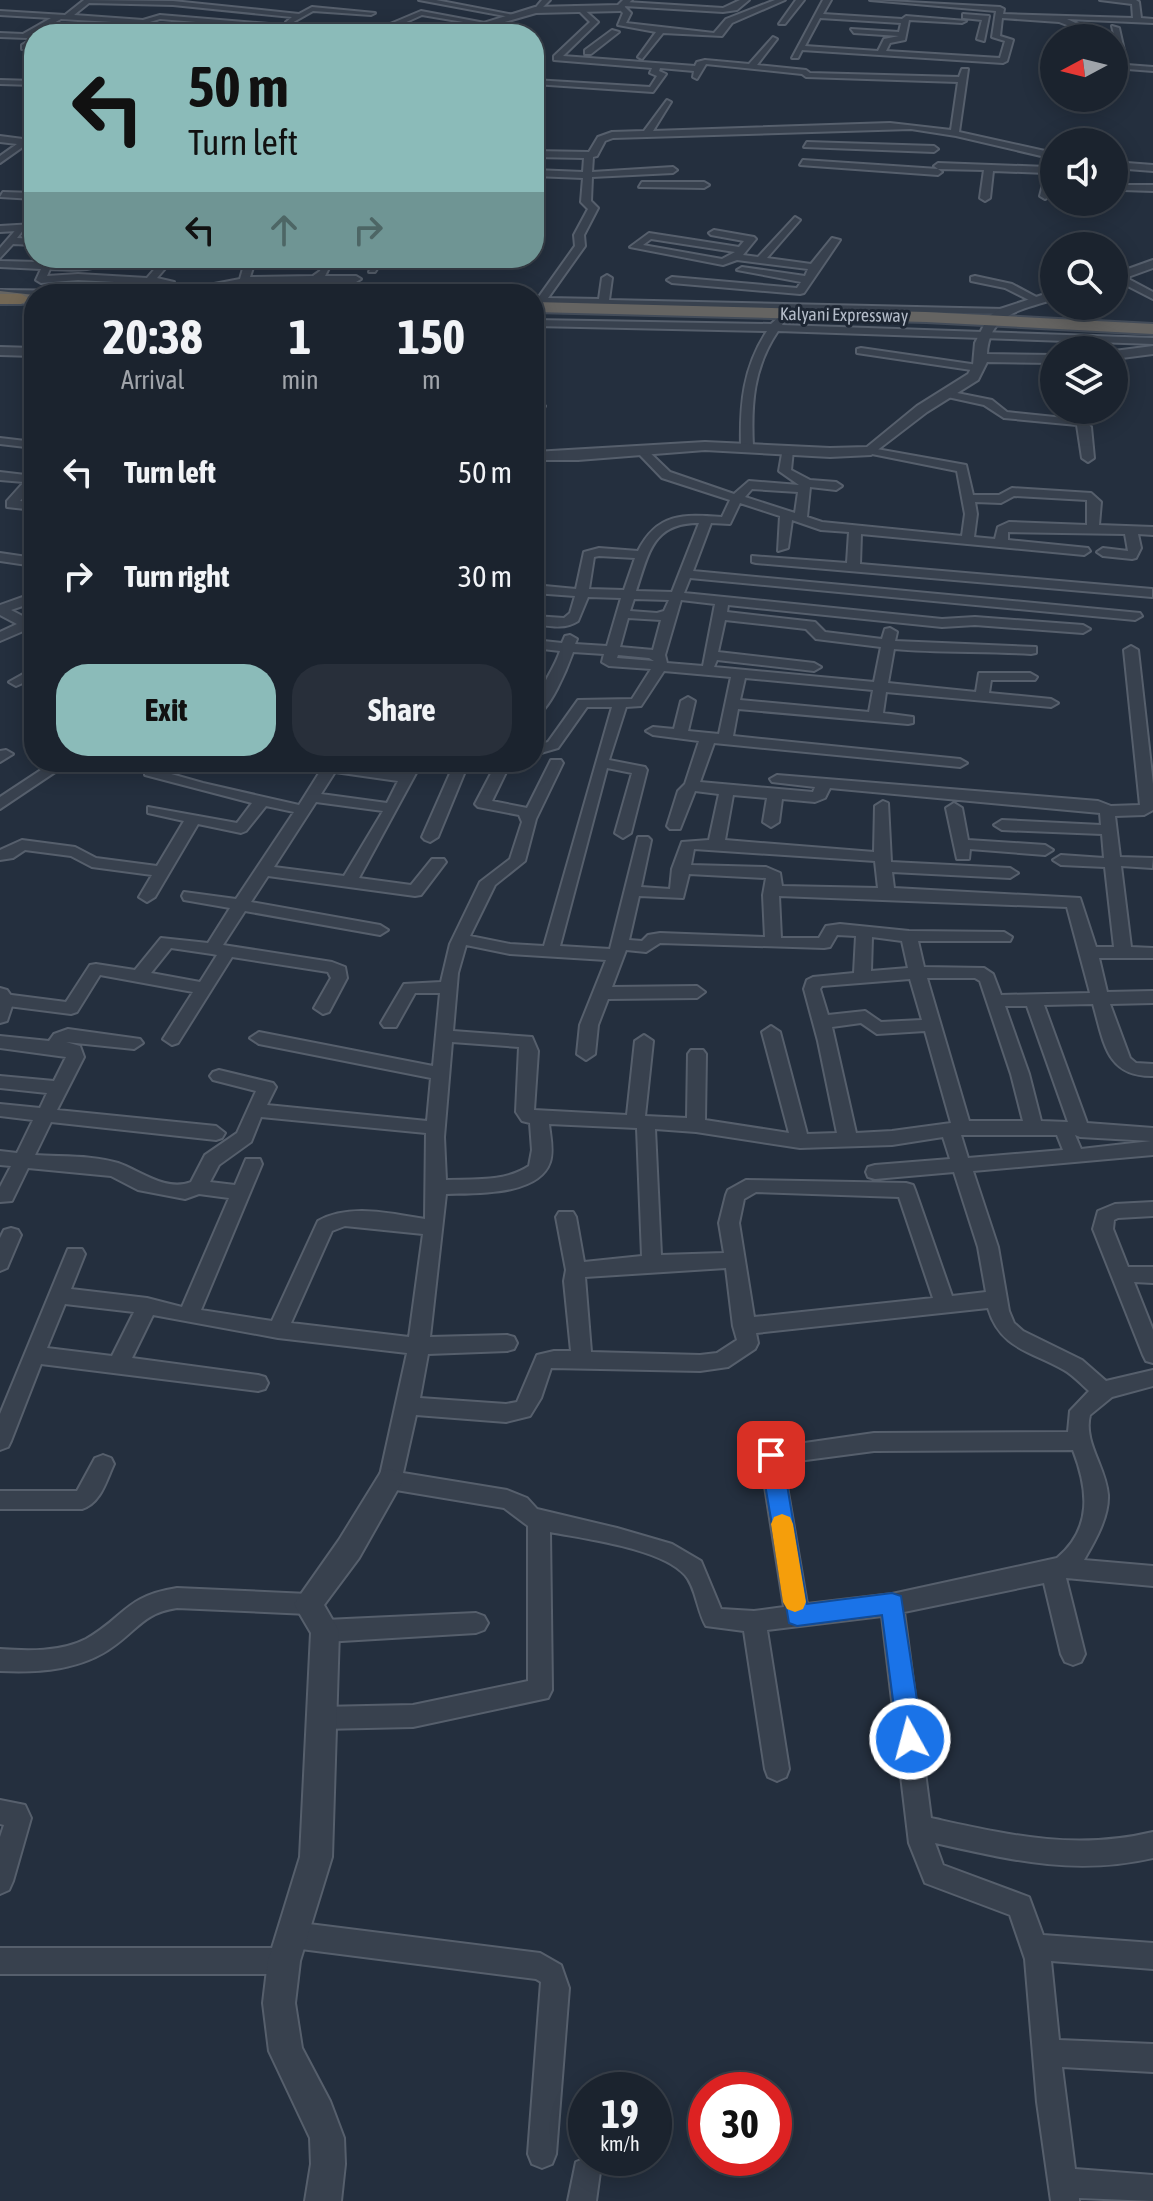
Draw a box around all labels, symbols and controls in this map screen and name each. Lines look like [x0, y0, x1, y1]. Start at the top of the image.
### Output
north arrow [1040, 24, 1128, 112]
map controls [1040, 24, 1128, 424]
text: 50 m [188, 55, 289, 119]
icon: left [56, 56, 160, 160]
text: Turn left [188, 121, 298, 163]
button: sound [1040, 128, 1128, 216]
icon: left [178, 208, 222, 252]
icon: ahead [262, 208, 306, 252]
icon: right [346, 208, 390, 252]
button: search [1040, 232, 1128, 320]
street label: Kalyani Expressway [780, 303, 908, 326]
text: 20:38 [103, 309, 203, 364]
text: 1 [289, 309, 311, 364]
text: 150 [398, 309, 465, 364]
button: layers [1040, 336, 1128, 424]
text: Arrival [121, 365, 184, 395]
text: min [281, 365, 319, 395]
text: m [422, 365, 441, 395]
icon: left [56, 450, 100, 494]
text: Turn left [124, 455, 216, 489]
text: 50 m [458, 455, 512, 489]
icon: right [56, 554, 100, 598]
text: Turn right [124, 559, 230, 593]
text: 30 m [458, 559, 512, 593]
button: Exit [56, 664, 276, 756]
button: Share [292, 664, 512, 756]
pin [737, 1421, 805, 1489]
icon: arrive [749, 1433, 793, 1477]
position arrow [868, 1697, 952, 1781]
speed limit sign: 30 [688, 2072, 792, 2176]
text: 19 [601, 2091, 639, 2136]
text: km/h [600, 2132, 640, 2155]

